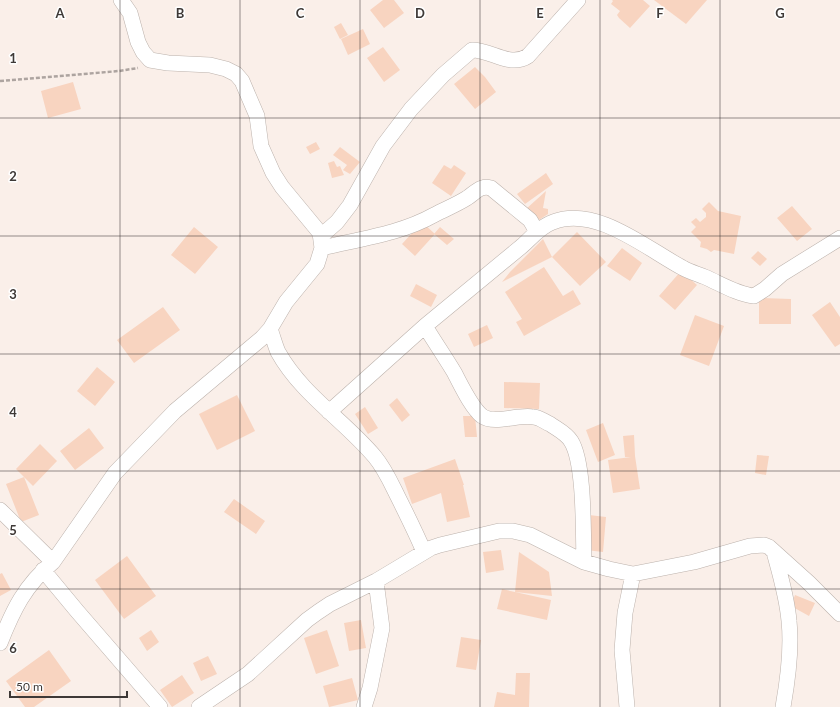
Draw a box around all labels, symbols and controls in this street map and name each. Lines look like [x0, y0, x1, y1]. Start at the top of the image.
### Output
text: A [54, 5, 65, 21]
text: B [176, 5, 185, 21]
text: C [296, 5, 305, 21]
text: D [415, 5, 425, 21]
text: E [536, 5, 544, 21]
text: F [656, 5, 664, 21]
text: G [775, 5, 785, 21]
text: 1 [9, 50, 17, 66]
text: 2 [9, 168, 17, 184]
text: 3 [9, 286, 17, 302]
text: 4 [9, 404, 17, 420]
text: 5 [9, 522, 17, 538]
text: 6 [9, 640, 17, 656]
scale bar [10, 673, 127, 699]
text: 50 m [16, 679, 43, 694]

